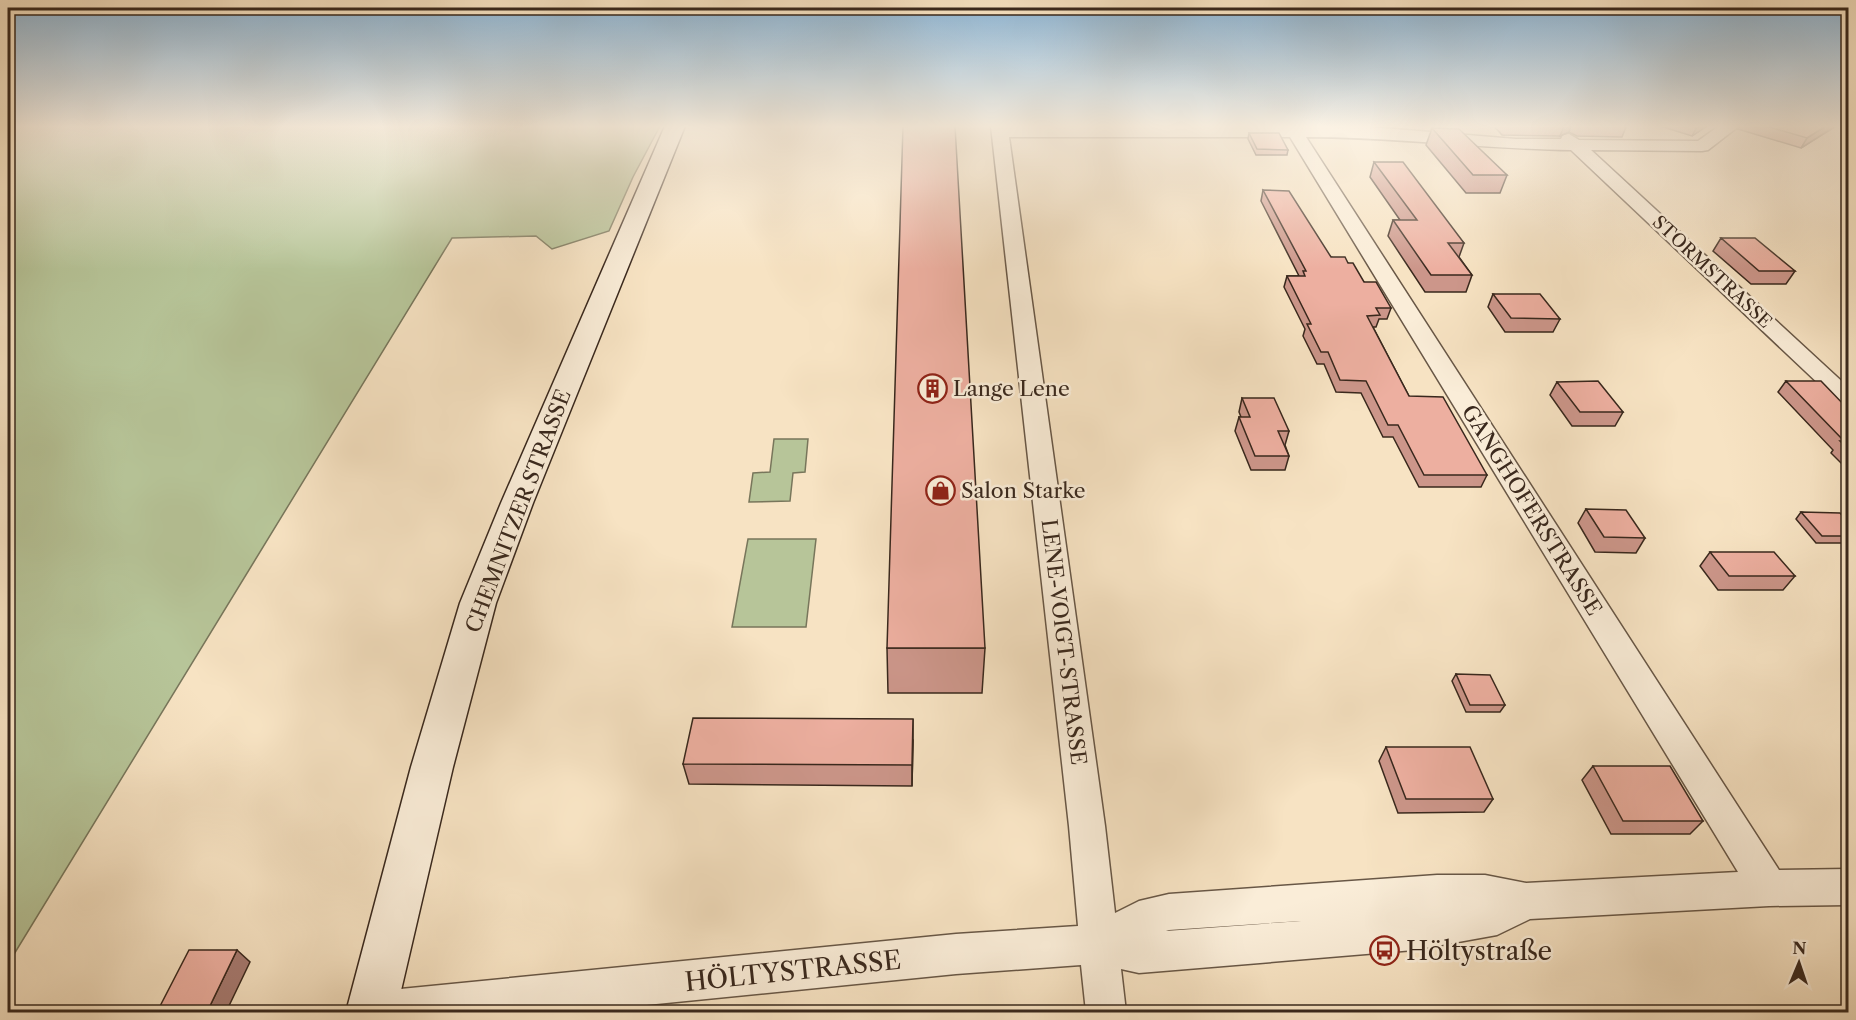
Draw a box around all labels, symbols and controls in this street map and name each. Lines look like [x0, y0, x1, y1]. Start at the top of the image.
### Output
street label: STORMSTRASSE [1648, 211, 1776, 333]
building icon: Lange Lene [916, 372, 948, 404]
place label: Lange Lene [953, 376, 1070, 401]
street label: CHEMNITZER STRASSE [460, 386, 576, 636]
street label: GANGHOFERSTRASSE [1457, 400, 1607, 620]
shop icon: Salon Starke [924, 474, 956, 506]
place label: Salon Starke [961, 478, 1085, 503]
street label: LENE-VOIGT-STRASSE [1037, 518, 1091, 766]
north arrow [1769, 933, 1829, 993]
bus stop icon: Höltystraße [1369, 935, 1401, 967]
place label: Höltystraße [1406, 935, 1552, 967]
text: N [1792, 938, 1807, 958]
street label: HÖLTYSTRASSE [683, 944, 903, 998]

